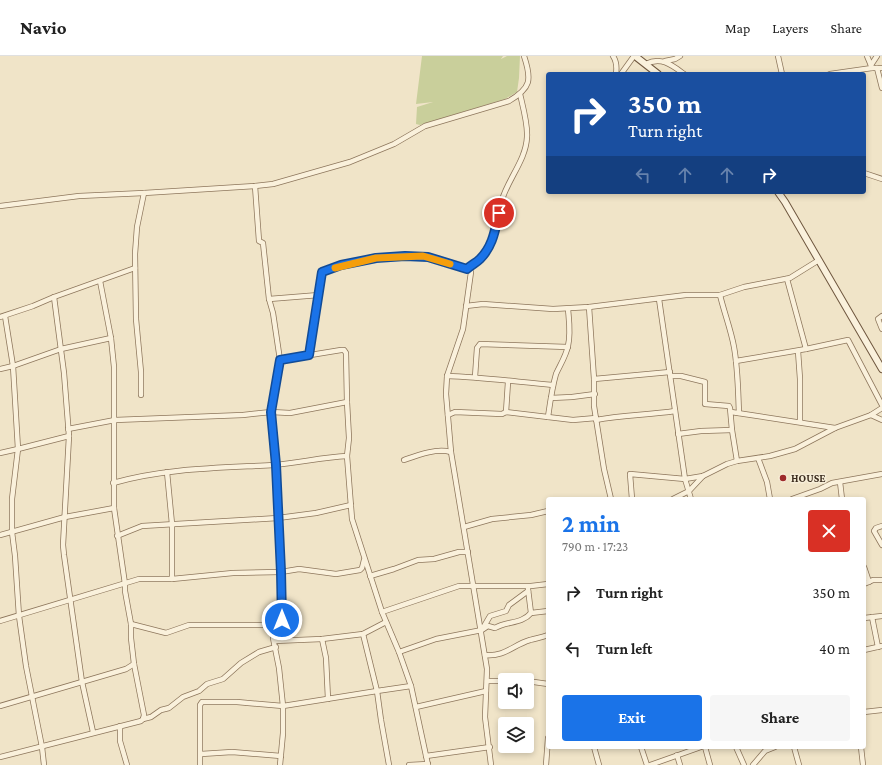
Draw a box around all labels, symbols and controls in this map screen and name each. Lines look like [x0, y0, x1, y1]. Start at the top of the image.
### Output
text: Navio [20, 17, 67, 38]
text: Map [725, 20, 750, 36]
text: Layers [772, 20, 809, 36]
text: Share [831, 20, 862, 36]
icon: right [562, 88, 614, 140]
text: 350 m [628, 88, 702, 119]
text: Turn right [628, 121, 702, 141]
icon: left [632, 164, 654, 186]
icon: ahead [674, 164, 696, 186]
icon: ahead [716, 164, 738, 186]
icon: right [758, 164, 780, 186]
pin [482, 196, 516, 230]
icon: arrive [488, 202, 510, 224]
place label: HOUSE [791, 472, 826, 484]
marker: HOUSE [778, 473, 788, 483]
text: 2 min [562, 510, 620, 537]
button: close [808, 510, 850, 552]
text: 790 m · 17:23 [562, 539, 628, 554]
icon: right [562, 582, 584, 604]
text: Turn right [596, 585, 663, 601]
text: 350 m [812, 585, 850, 601]
position arrow [261, 599, 303, 641]
icon: left [562, 638, 584, 660]
text: Turn left [596, 641, 652, 657]
text: 40 m [819, 641, 850, 657]
map controls [498, 673, 534, 753]
button: sound [498, 673, 534, 709]
button: Exit [562, 695, 702, 741]
button: Share [710, 695, 850, 741]
button: layers [498, 717, 534, 753]

